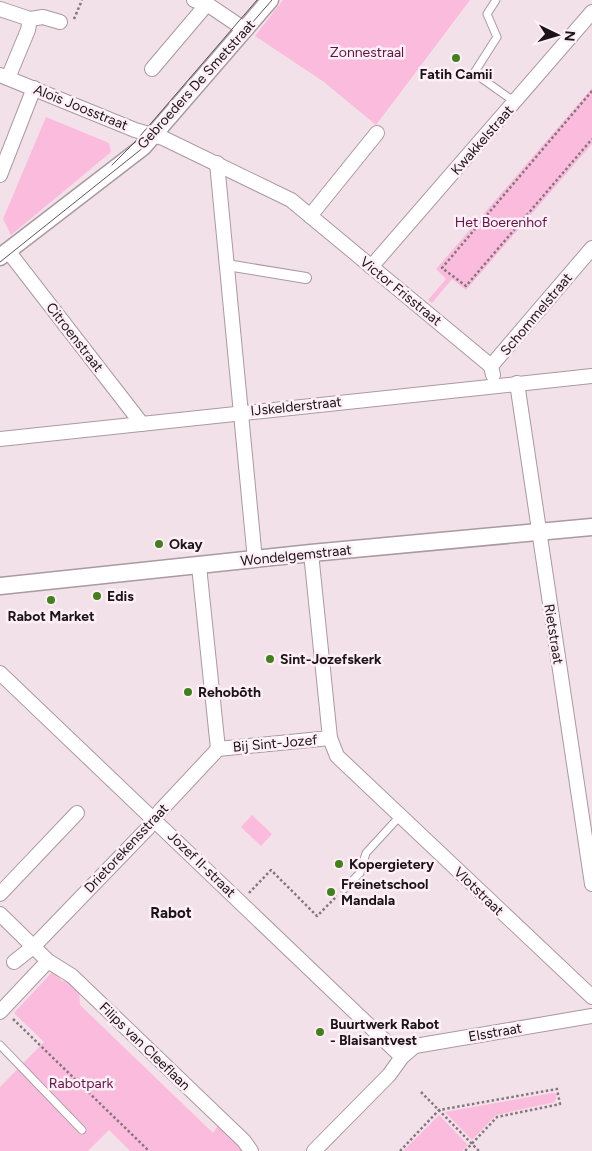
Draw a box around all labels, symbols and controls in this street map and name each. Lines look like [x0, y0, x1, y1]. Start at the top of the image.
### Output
north arrow [532, 10, 582, 60]
street label: Gebroeders De Smetstraat [134, 16, 259, 152]
text: N [561, 30, 578, 42]
park label: Zonnestraal [330, 44, 404, 61]
marker: Fatih Camii [450, 52, 462, 64]
place label: Fatih Camii [420, 66, 492, 83]
street label: Aloïs Joosstraat [31, 81, 130, 134]
street label: Kwakkelstraat [448, 102, 517, 179]
park label: Het Boerenhof [455, 214, 548, 231]
street label: Victor Frisstraat [356, 253, 445, 330]
street label: Schommelstraat [497, 269, 576, 359]
street label: Citroenstraat [42, 299, 107, 375]
street label: IJskelderstraat [250, 393, 342, 420]
place label: Okay [169, 536, 203, 553]
marker: Okay [153, 538, 165, 550]
street label: Wondelgemstraat [240, 541, 352, 570]
place label: Edis [107, 588, 134, 605]
marker: Edis [91, 590, 103, 602]
marker: Rabot Market [45, 594, 57, 606]
street label: Rietstraat [540, 603, 567, 666]
place label: Rabot Market [7, 608, 95, 625]
place label: Sint-Jozefskerk [280, 651, 382, 668]
marker: Sint-Jozefskerk [264, 653, 276, 665]
place label: Rehobôth [198, 684, 261, 701]
marker: Rehobôth [182, 686, 194, 698]
street label: Bij Sint-Jozef [232, 731, 319, 756]
street label: Drietorekensstraat [81, 800, 172, 896]
street label: Jozef II-straat [164, 828, 239, 901]
place label: Kopergietery [349, 856, 435, 873]
marker: Kopergietery [333, 858, 345, 870]
street label: Vlotstraat [450, 864, 507, 919]
place label: Freinetschool Mandala [341, 876, 429, 909]
marker: Freinetschool Mandala [325, 886, 337, 898]
district label: Rabot [150, 904, 192, 922]
street label: Filips van Cleeflaan [96, 999, 194, 1094]
place label: Buurtwerk Rabot - Blaisantvest [330, 1016, 440, 1049]
street label: Elsstraat [467, 1019, 523, 1046]
marker: Buurtwerk Rabot - Blaisantvest [314, 1026, 326, 1038]
park label: Rabotpark [49, 1075, 113, 1092]

